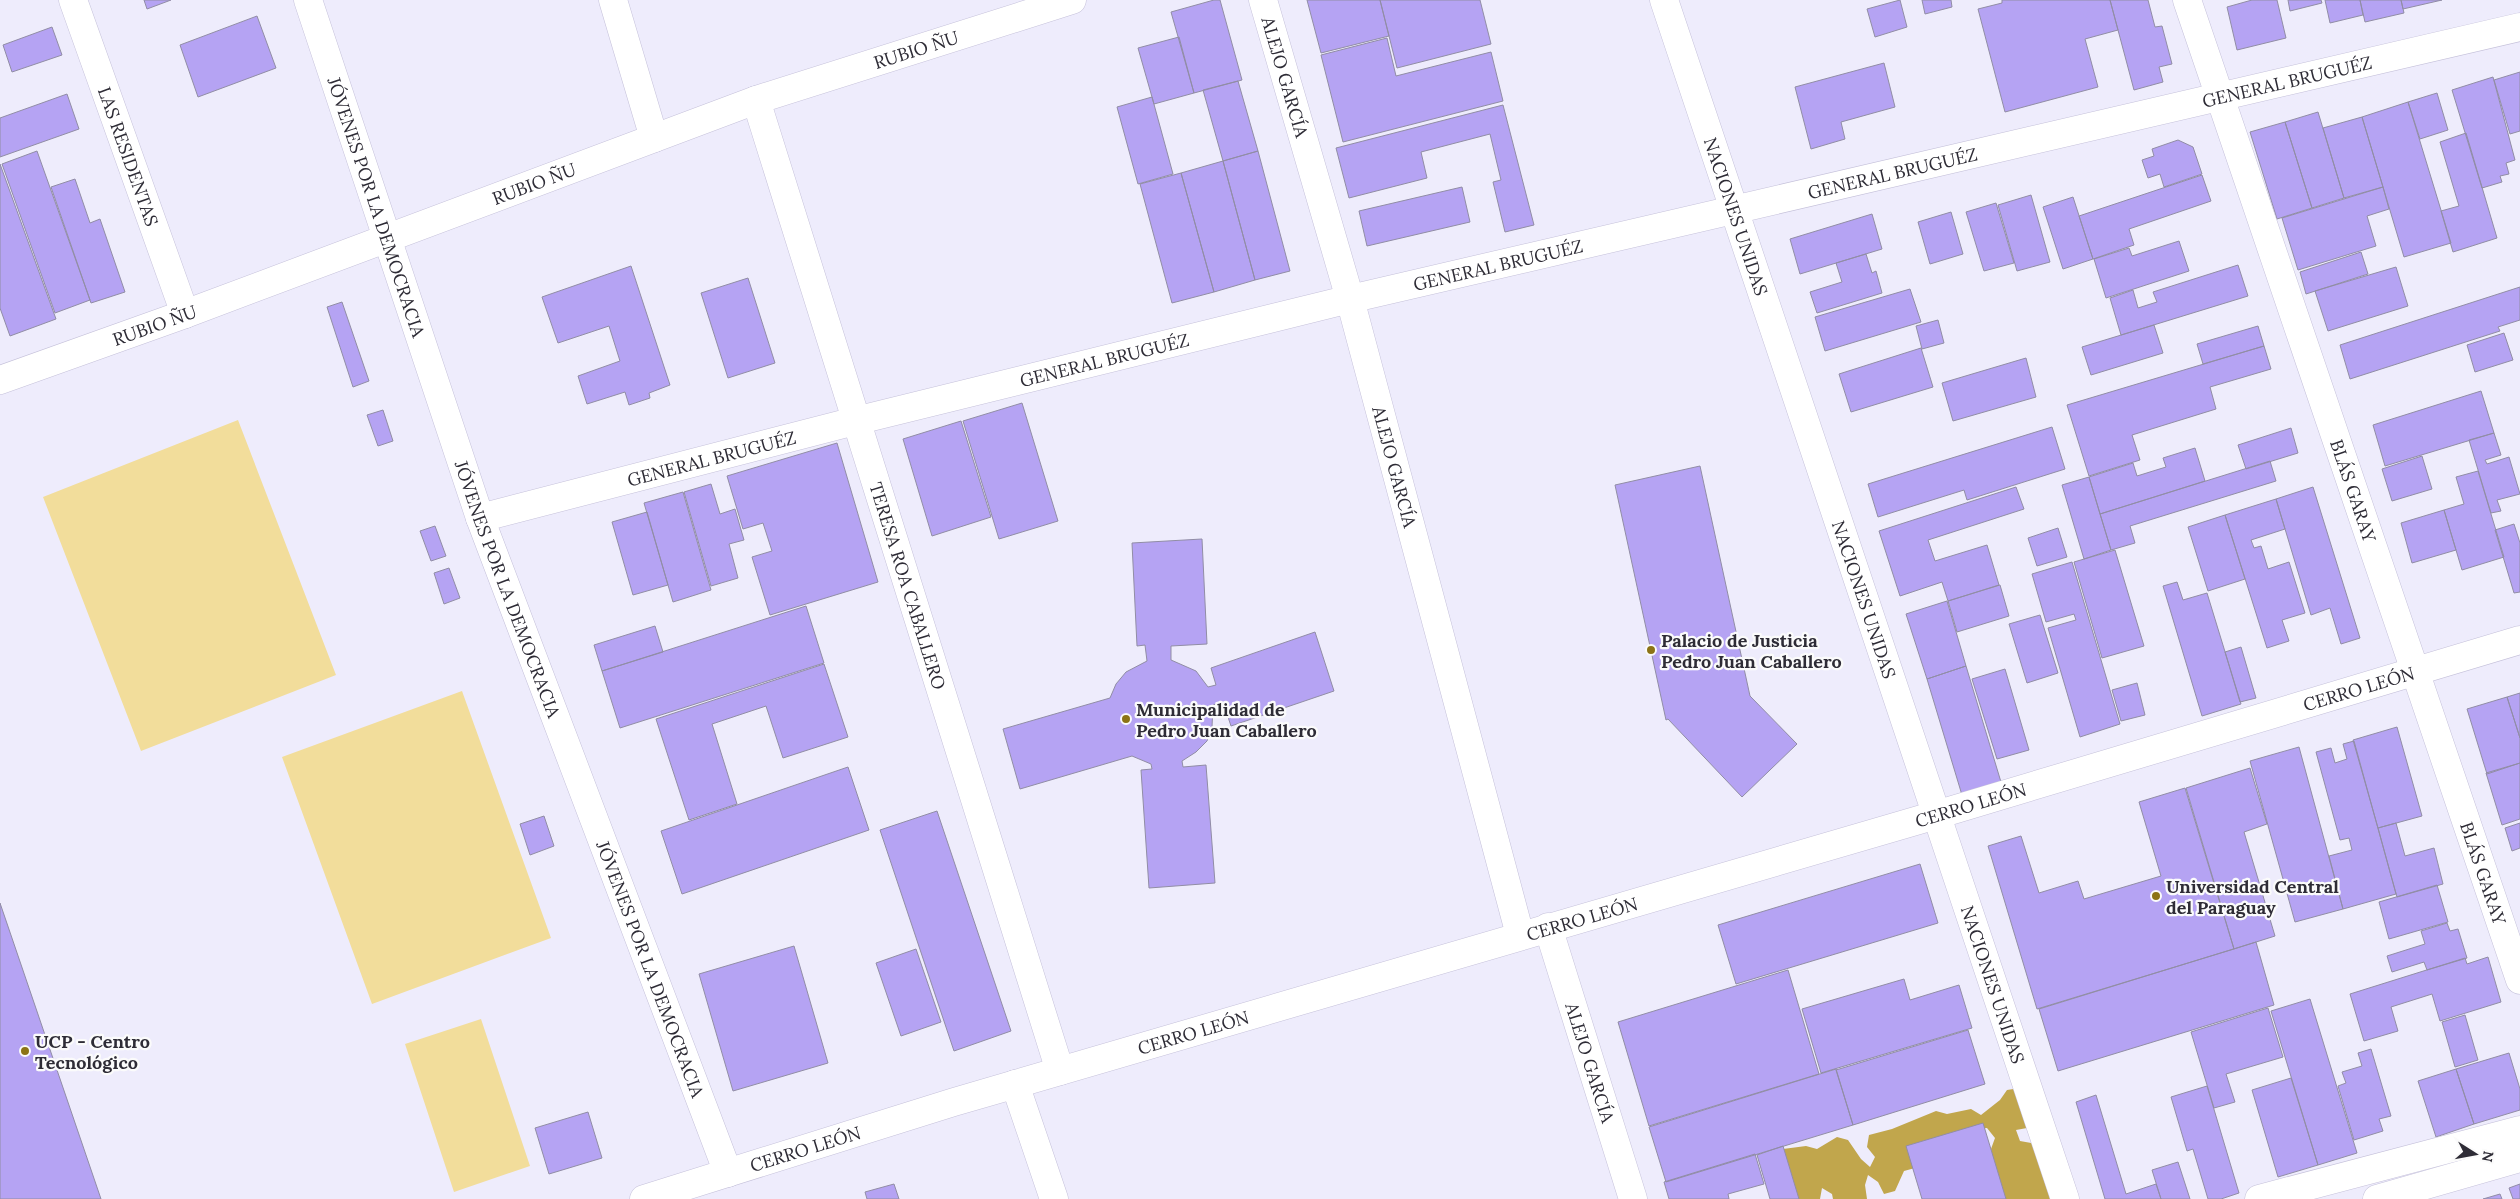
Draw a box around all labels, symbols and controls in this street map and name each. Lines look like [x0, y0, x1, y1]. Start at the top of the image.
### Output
street label: ALEJO GARCÍA [1257, 13, 1314, 141]
street label: RUBIO ÑU [871, 25, 961, 74]
street label: GENERAL BRUGUÉZ [2200, 50, 2374, 112]
street label: JÓVENES POR LA DEMOCRACIA [323, 73, 431, 340]
street label: LAS RESIDENTAS [93, 84, 164, 229]
street label: NACIONES UNIDAS [1699, 134, 1773, 298]
street label: GENERAL BRUGUÉZ [1805, 142, 1979, 204]
street label: RUBIO ÑU [489, 157, 579, 209]
street label: GENERAL BRUGUÉZ [1411, 234, 1585, 295]
street label: RUBIO ÑU [109, 299, 200, 351]
street label: GENERAL BRUGUÉZ [1017, 328, 1191, 392]
street label: ALEJO GARCÍA [1367, 403, 1422, 531]
street label: GENERAL BRUGUÉZ [625, 425, 798, 491]
street label: BLÁS GARAY [2326, 436, 2382, 545]
street label: JÓVENES POR LA DEMOCRACIA [450, 456, 566, 721]
street label: TERESA ROA CABALLERO [865, 479, 951, 692]
street label: NACIONES UNIDAS [1827, 517, 1902, 681]
place label: Palacio de Justicia Pedro Juan Caballero [1661, 629, 1842, 673]
marker: Palacio de Justicia Pedro Juan Caballero [1645, 644, 1657, 656]
street label: CERRO LEÓN [2300, 661, 2417, 716]
place label: Municipalidad de Pedro Juan Caballero [1136, 698, 1317, 742]
marker: Municipalidad de Pedro Juan Caballero [1120, 713, 1132, 725]
street label: CERRO LEÓN [1912, 777, 2029, 832]
street label: BLÁS GARAY [2455, 819, 2512, 928]
street label: JÓVENES POR LA DEMOCRACIA [591, 837, 710, 1101]
place label: Universidad Central del Paraguay [2166, 875, 2339, 919]
marker: Universidad Central del Paraguay [2150, 890, 2162, 902]
street label: CERRO LEÓN [1524, 891, 1640, 946]
street label: NACIONES UNIDAS [1956, 902, 2030, 1066]
street label: ALEJO GARCÍA [1560, 999, 1620, 1126]
street label: CERRO LEÓN [1135, 1005, 1252, 1059]
place label: UCP - Centro Tecnológico [35, 1030, 150, 1074]
marker: UCP - Centro Tecnológico [19, 1045, 31, 1057]
street label: CERRO LEÓN [747, 1120, 864, 1177]
north arrow [2450, 1129, 2500, 1179]
text: N [2478, 1149, 2498, 1164]

